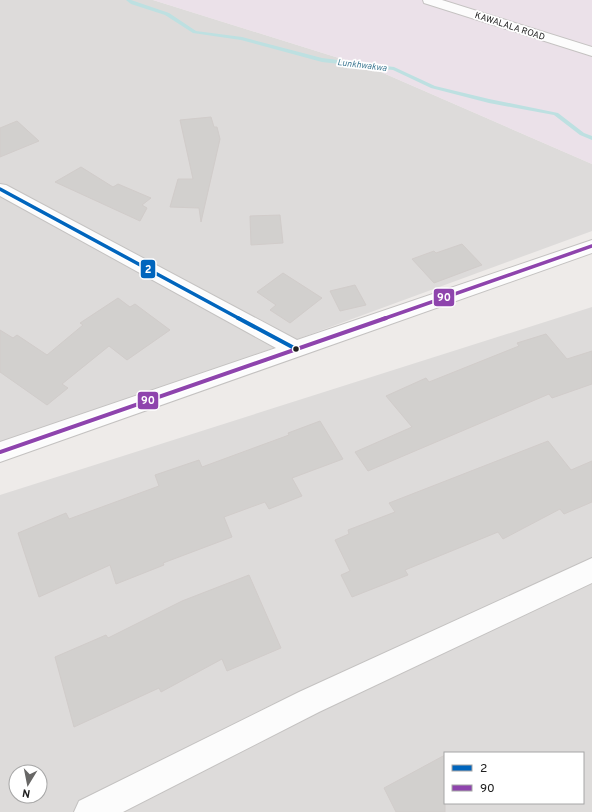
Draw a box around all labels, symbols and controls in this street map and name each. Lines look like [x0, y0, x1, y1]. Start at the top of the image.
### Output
street label: KAWALALA ROAD [473, 10, 546, 43]
water label: Lunkhwakwa [337, 57, 388, 74]
line badge: 2 [140, 259, 156, 279]
text: 2 [145, 263, 151, 277]
line badge: 90 [433, 288, 455, 307]
text: 90 [437, 291, 451, 305]
unlabelled marker [291, 344, 301, 354]
line badge: 90 [137, 391, 159, 410]
text: 90 [141, 394, 155, 408]
legend [444, 752, 584, 804]
text: 2 [480, 761, 487, 777]
north arrow [8, 764, 48, 804]
text: 90 [480, 781, 495, 797]
text: N [21, 785, 32, 800]

